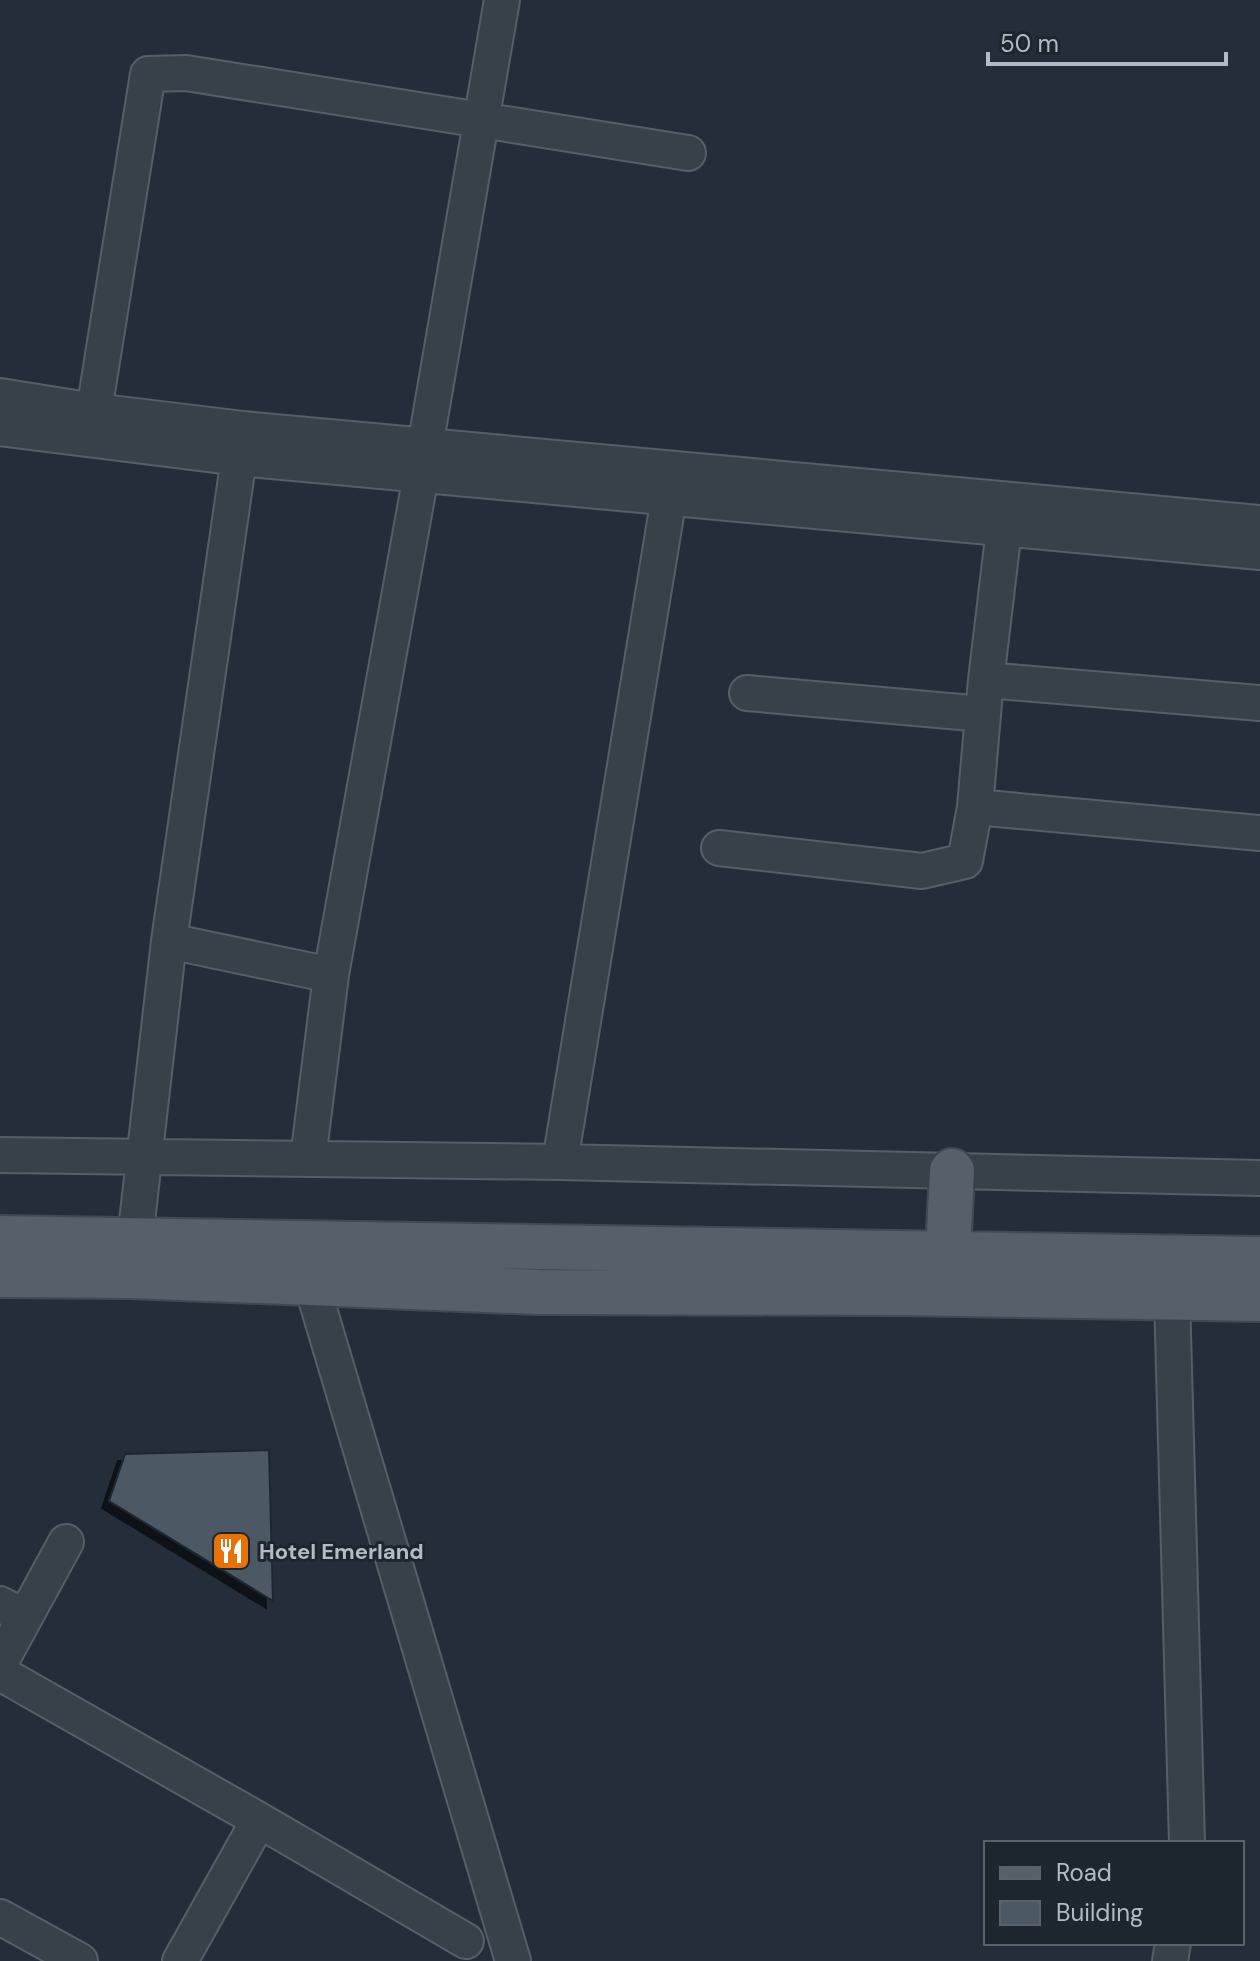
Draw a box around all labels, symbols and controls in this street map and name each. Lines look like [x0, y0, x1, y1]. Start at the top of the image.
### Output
scale bar [988, 16, 1226, 66]
text: 50 m [1000, 28, 1059, 59]
restaurant icon: Hotel Emerland [210, 1530, 252, 1572]
place label: Hotel Emerland [259, 1537, 424, 1566]
legend [984, 1841, 1244, 1945]
text: Road [1056, 1857, 1112, 1888]
text: Building [1056, 1897, 1143, 1928]

